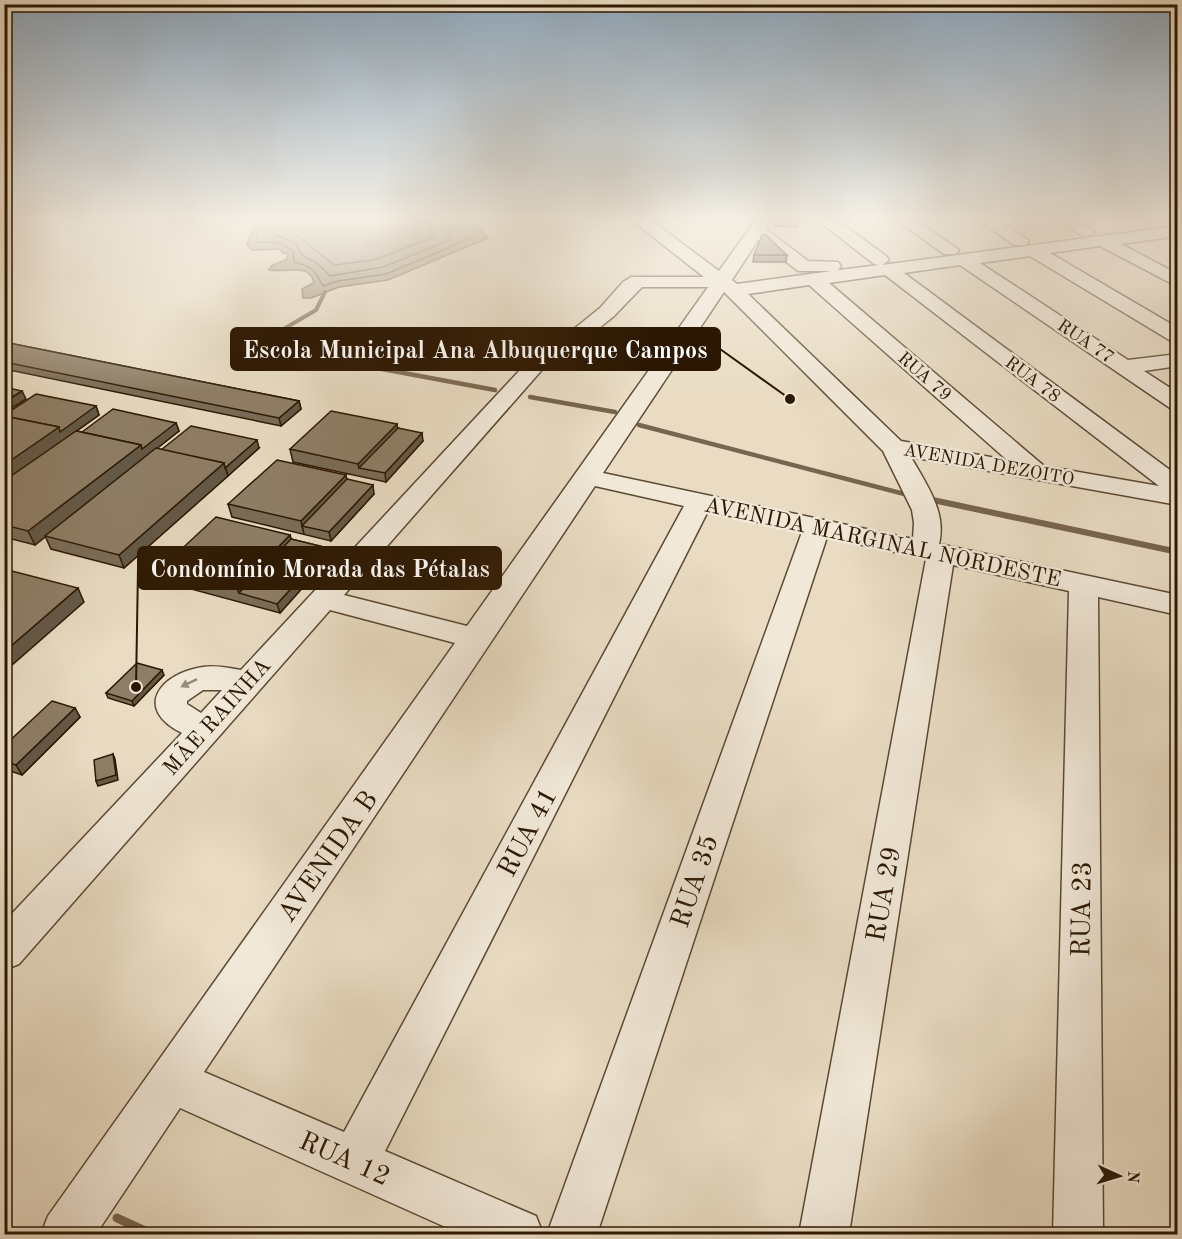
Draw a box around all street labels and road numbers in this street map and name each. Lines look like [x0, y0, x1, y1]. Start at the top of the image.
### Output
street label: RUA 77 [1054, 316, 1117, 367]
street label: RUA 79 [894, 349, 954, 405]
street label: RUA 78 [1001, 353, 1063, 406]
street label: AVENIDA DEZOITO [902, 441, 1076, 489]
street label: AVENIDA MARGINAL NORDESTE [702, 494, 1063, 592]
street label: MÃE RAINHA [157, 653, 276, 780]
street label: RUA 41 [494, 784, 563, 882]
street label: AVENIDA B [273, 786, 383, 927]
street label: RUA 35 [667, 832, 724, 931]
street label: RUA 29 [863, 844, 906, 944]
street label: RUA 23 [1068, 861, 1097, 957]
street label: RUA 12 [295, 1127, 394, 1191]

